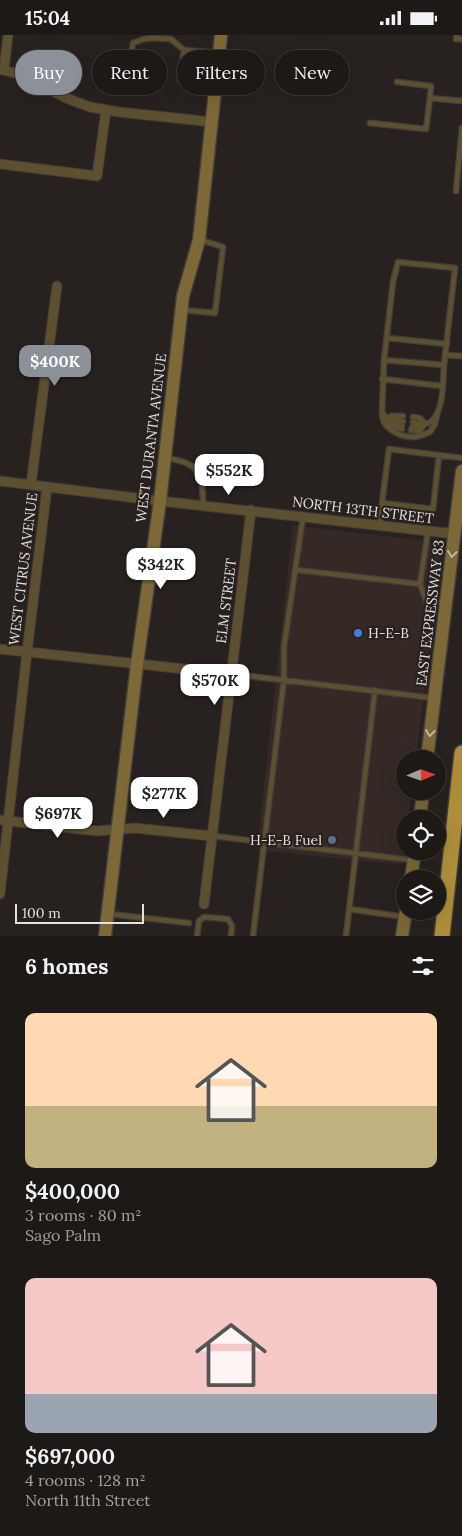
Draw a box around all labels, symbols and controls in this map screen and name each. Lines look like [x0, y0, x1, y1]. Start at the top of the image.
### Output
text: 15:04 [25, 6, 70, 30]
chip: Buy [15, 50, 82, 95]
chip: Rent [92, 50, 167, 95]
chip: Filters [177, 50, 265, 95]
chip: New [275, 50, 349, 95]
pin: $400K [20, 345, 90, 387]
text: $400K [30, 351, 80, 371]
street label: WEST DURANTA AVENUE [132, 352, 170, 523]
pin: $552K [194, 453, 264, 496]
text: $552K [206, 460, 252, 480]
street label: WEST CITRUS AVENUE [5, 491, 41, 646]
street label: NORTH 13TH STREET [291, 492, 435, 528]
street label: EAST EXPRESSWAY 83 [412, 539, 448, 687]
pin: $342K [126, 547, 196, 590]
one-way arrow [447, 550, 458, 558]
text: $342K [137, 554, 185, 574]
street label: ELM STREET [212, 557, 240, 644]
place label: H-E-B [368, 624, 409, 642]
marker: H-E-B [352, 627, 364, 639]
pin: $570K [180, 663, 250, 706]
text: $570K [191, 670, 239, 690]
one-way arrow [425, 729, 436, 737]
north arrow [396, 750, 446, 800]
map controls [396, 750, 446, 920]
pin: $277K [129, 777, 199, 819]
text: $277K [142, 783, 186, 803]
pin: $697K [23, 797, 93, 839]
text: $697K [35, 803, 81, 823]
button: locate [396, 810, 446, 860]
place label: H-E-B Fuel [250, 831, 322, 849]
marker: H-E-B Fuel [326, 834, 338, 846]
button: layers [396, 870, 446, 920]
scale bar [15, 901, 144, 924]
text: 100 m [22, 904, 61, 922]
icon: filters [409, 952, 437, 980]
text: 6 homes [25, 953, 108, 980]
icon: home [186, 1045, 276, 1135]
text: $400,000 [25, 1178, 120, 1205]
text: 3 rooms · 80 m² [25, 1205, 141, 1225]
text: Sago Palm [25, 1225, 101, 1245]
icon: home [186, 1310, 276, 1400]
text: $697,000 [25, 1443, 115, 1470]
text: 4 rooms · 128 m² [25, 1470, 146, 1490]
text: North 11th Street [25, 1490, 150, 1510]

